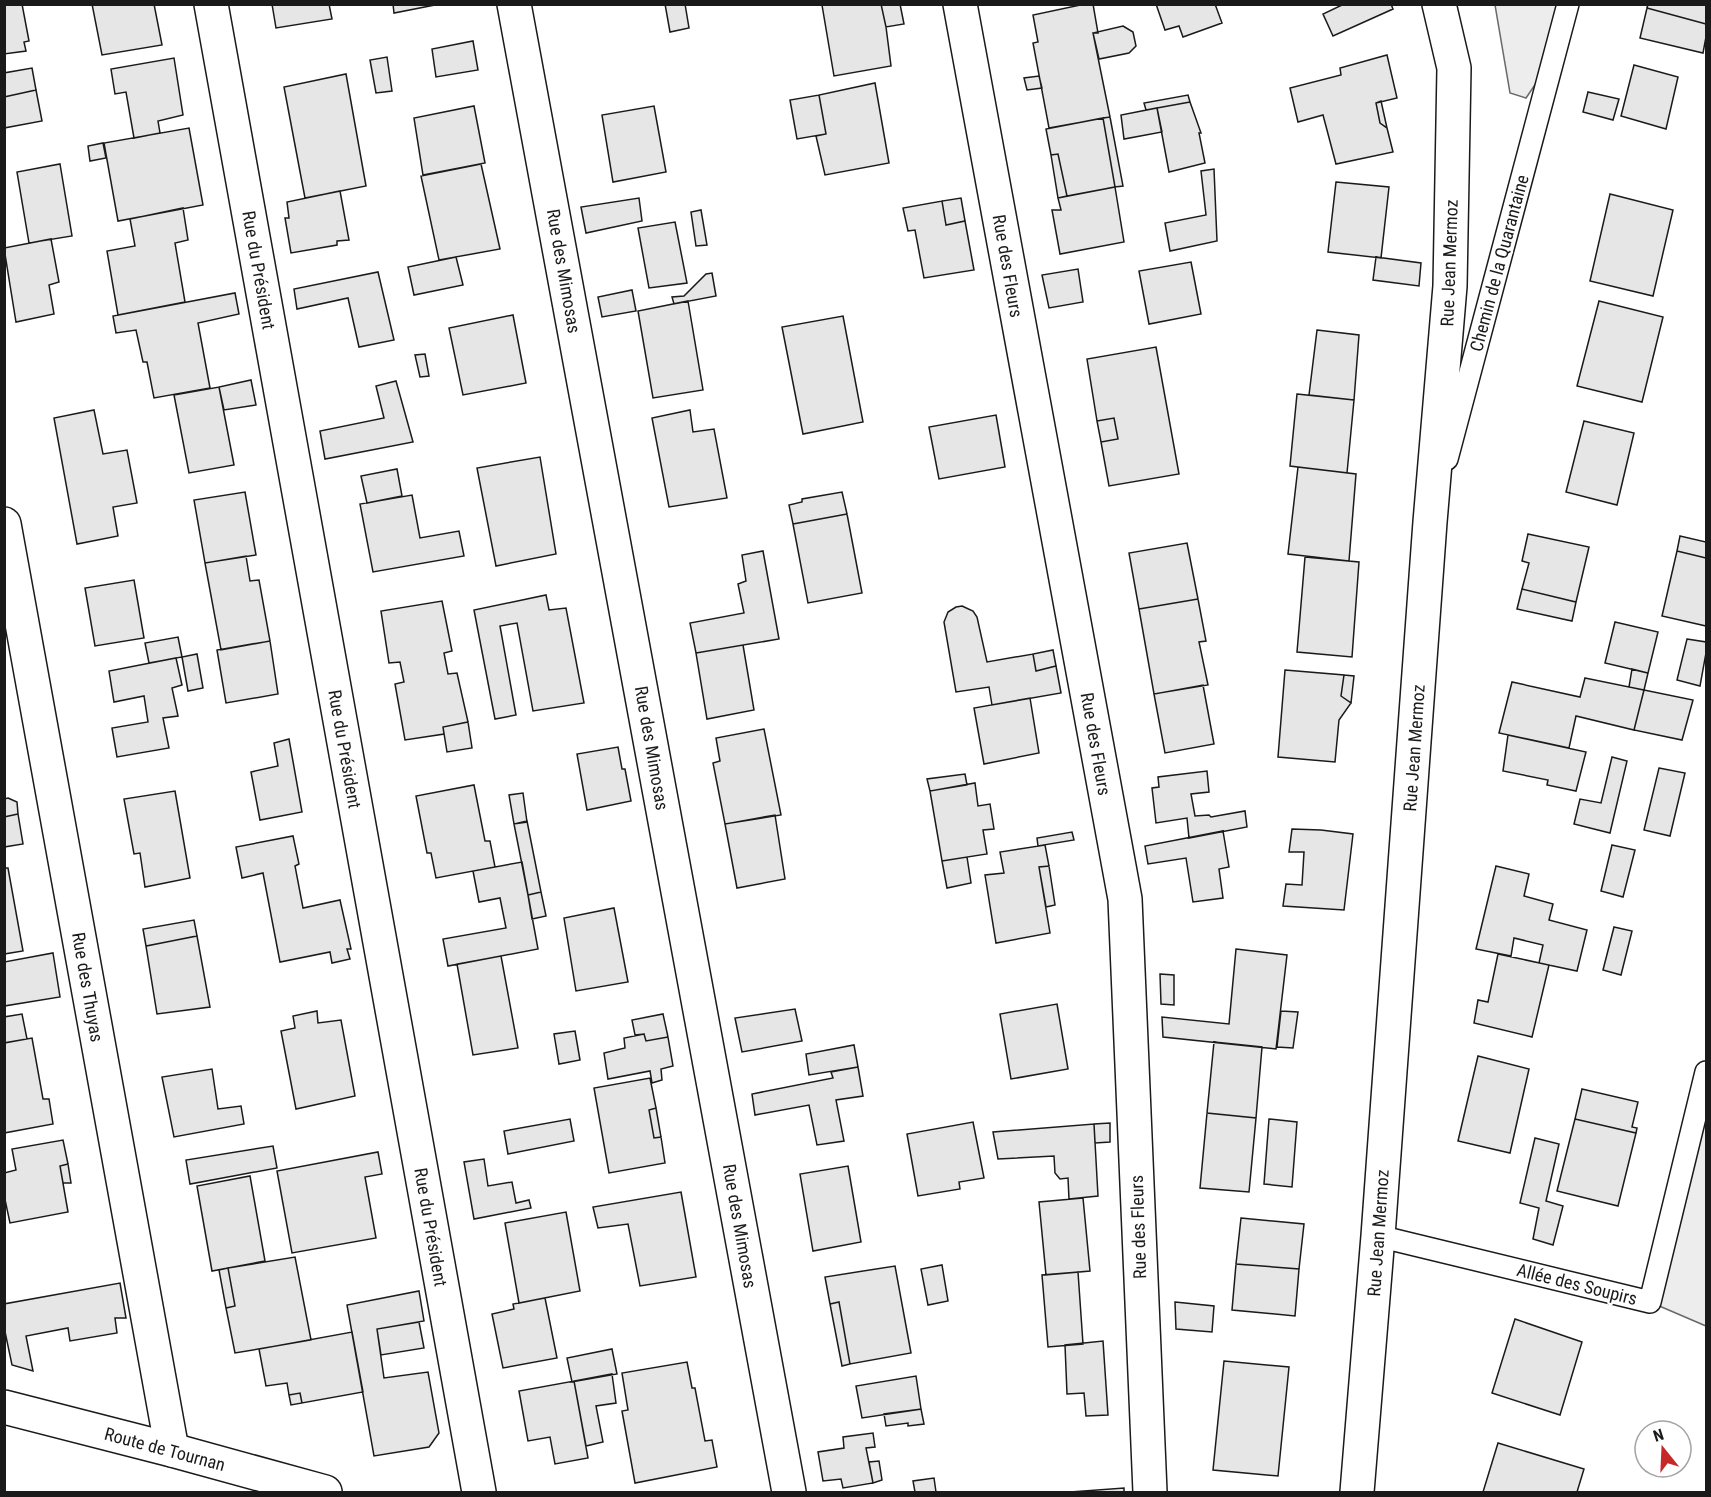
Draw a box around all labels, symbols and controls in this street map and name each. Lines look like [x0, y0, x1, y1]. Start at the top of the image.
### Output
street label: Chemin de la Quarantaine [1465, 172, 1533, 354]
street label: Rue Jean Mermoz [1436, 199, 1462, 327]
street label: Rue des Mimosas [543, 207, 585, 335]
street label: Rue du Président [238, 209, 280, 331]
street label: Rue des Fleurs [989, 213, 1027, 319]
street label: Rue des Mimosas [631, 684, 673, 812]
street label: Rue Jean Mermoz [1399, 684, 1429, 812]
street label: Rue du Président [324, 688, 366, 810]
street label: Rue des Fleurs [1077, 691, 1115, 797]
street label: Rue des Thuyas [68, 930, 108, 1044]
street label: Rue des Mimosas [719, 1162, 761, 1290]
street label: Rue du Président [410, 1166, 452, 1288]
street label: Rue Jean Mermoz [1363, 1169, 1393, 1297]
street label: Rue des Fleurs [1126, 1175, 1150, 1279]
street label: Allée des Soupirs [1515, 1259, 1639, 1309]
north arrow [1633, 1419, 1693, 1479]
street label: Route de Tournan [102, 1423, 228, 1475]
text: N [1651, 1425, 1666, 1446]

